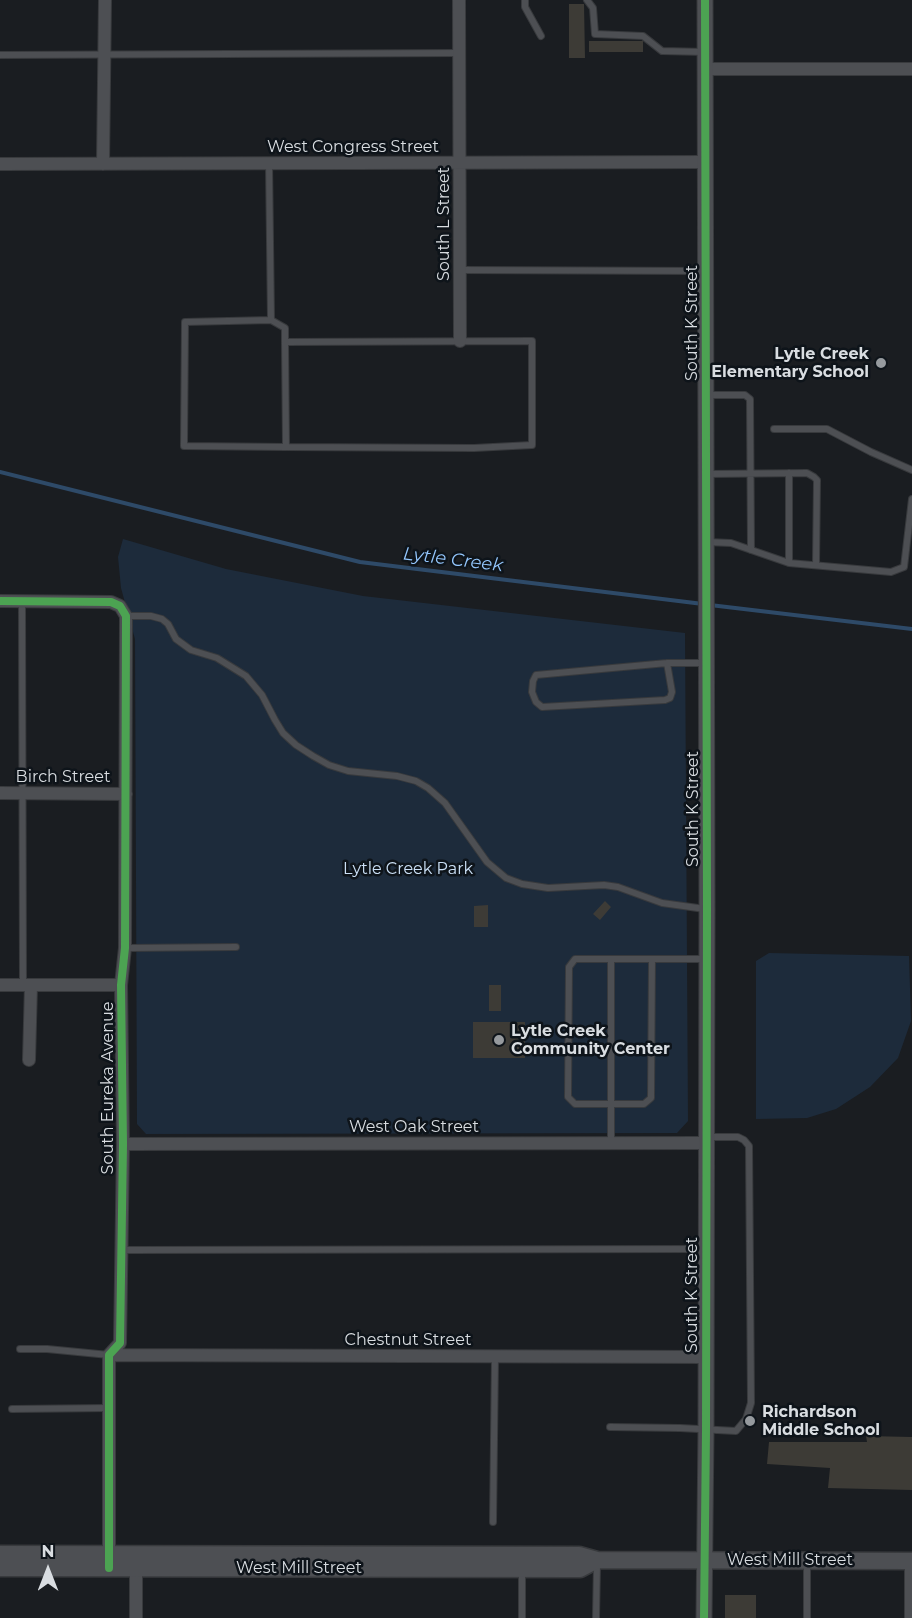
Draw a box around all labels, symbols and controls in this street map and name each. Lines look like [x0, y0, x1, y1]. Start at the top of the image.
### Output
street label: West Congress Street [267, 137, 439, 157]
street label: South L Street [434, 167, 454, 281]
street label: South K Street [682, 265, 702, 381]
place label: Lytle Creek Elementary School [711, 344, 869, 382]
marker: Lytle Creek Elementary School [874, 356, 888, 370]
water label: Lytle Creek [402, 543, 504, 577]
street label: South K Street [683, 751, 703, 867]
street label: Birch Street [16, 767, 110, 787]
park label: Lytle Creek Park [343, 859, 473, 879]
street label: South Eureka Avenue [98, 1002, 118, 1174]
place label: Lytle Creek Community Center [511, 1021, 670, 1059]
marker: Lytle Creek Community Center [492, 1033, 506, 1047]
street label: West Oak Street [349, 1117, 479, 1137]
street label: South K Street [682, 1237, 702, 1353]
street label: Chestnut Street [345, 1330, 471, 1350]
place label: Richardson Middle School [762, 1402, 880, 1440]
marker: Richardson Middle School [743, 1414, 757, 1428]
north arrow [18, 1540, 78, 1600]
text: N [42, 1542, 54, 1561]
street label: West Mill Street [727, 1550, 853, 1570]
street label: West Mill Street [236, 1558, 362, 1578]

